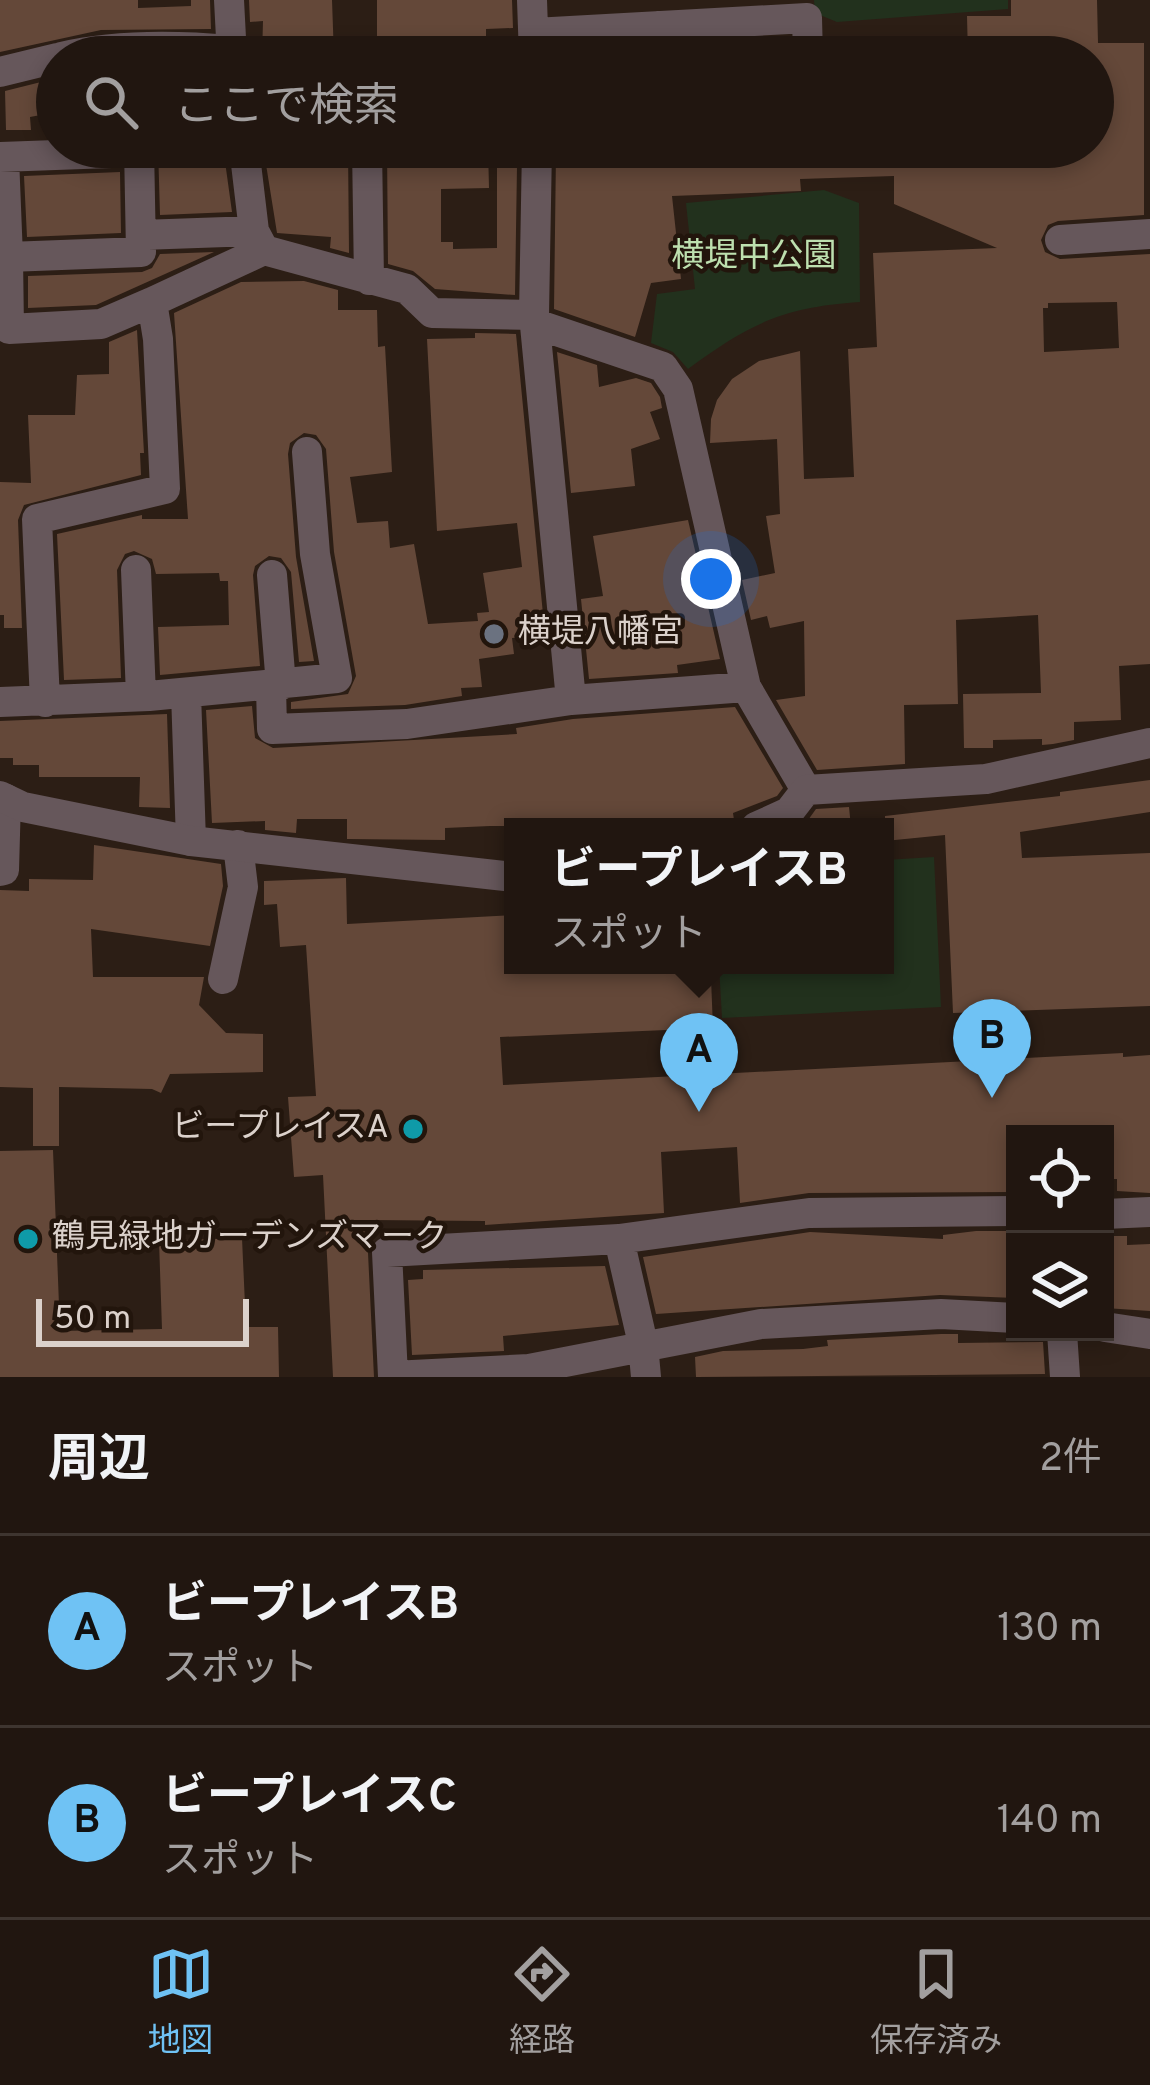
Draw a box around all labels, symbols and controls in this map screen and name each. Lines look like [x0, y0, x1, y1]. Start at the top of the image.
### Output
search box [36, 36, 1114, 168]
icon: search [78, 69, 144, 135]
text: ここで検索 [174, 80, 399, 137]
park label: 横堤中公園 [672, 237, 837, 279]
your location [681, 549, 741, 609]
place label: 横堤八幡宮 [518, 613, 683, 655]
marker: 横堤八幡宮 [481, 621, 507, 647]
popup [504, 818, 894, 974]
text: ビープレイスB [550, 844, 848, 901]
text: スポット [550, 912, 707, 961]
pin: B [953, 999, 1031, 1098]
pin: A [660, 1013, 738, 1112]
place label: ビープレイスA [172, 1108, 389, 1150]
marker: ビープレイスA [400, 1116, 426, 1142]
map controls [1006, 1125, 1114, 1341]
button: locate [1006, 1125, 1114, 1233]
place label: 鶴見緑地ガーデンズマーク [52, 1218, 447, 1260]
marker: 鶴見緑地ガーデンズマーク [15, 1226, 41, 1252]
button: layers [1006, 1233, 1114, 1341]
scale bar [36, 1293, 249, 1346]
text: 50 m [54, 1299, 131, 1341]
text: 周辺 [48, 1430, 150, 1495]
text: 2件 [1039, 1436, 1102, 1485]
text: ビープレイスB [162, 1578, 459, 1635]
text: A [73, 1606, 101, 1655]
text: 130 m [997, 1606, 1102, 1655]
text: スポット [162, 1646, 318, 1695]
text: ビープレイスC [162, 1770, 457, 1827]
text: B [74, 1798, 100, 1847]
text: 140 m [997, 1798, 1102, 1847]
text: スポット [162, 1838, 318, 1887]
tab: 地図 [148, 1941, 214, 2064]
tab: 経路 [509, 1941, 575, 2064]
tab: 保存済み [870, 1941, 1002, 2064]

